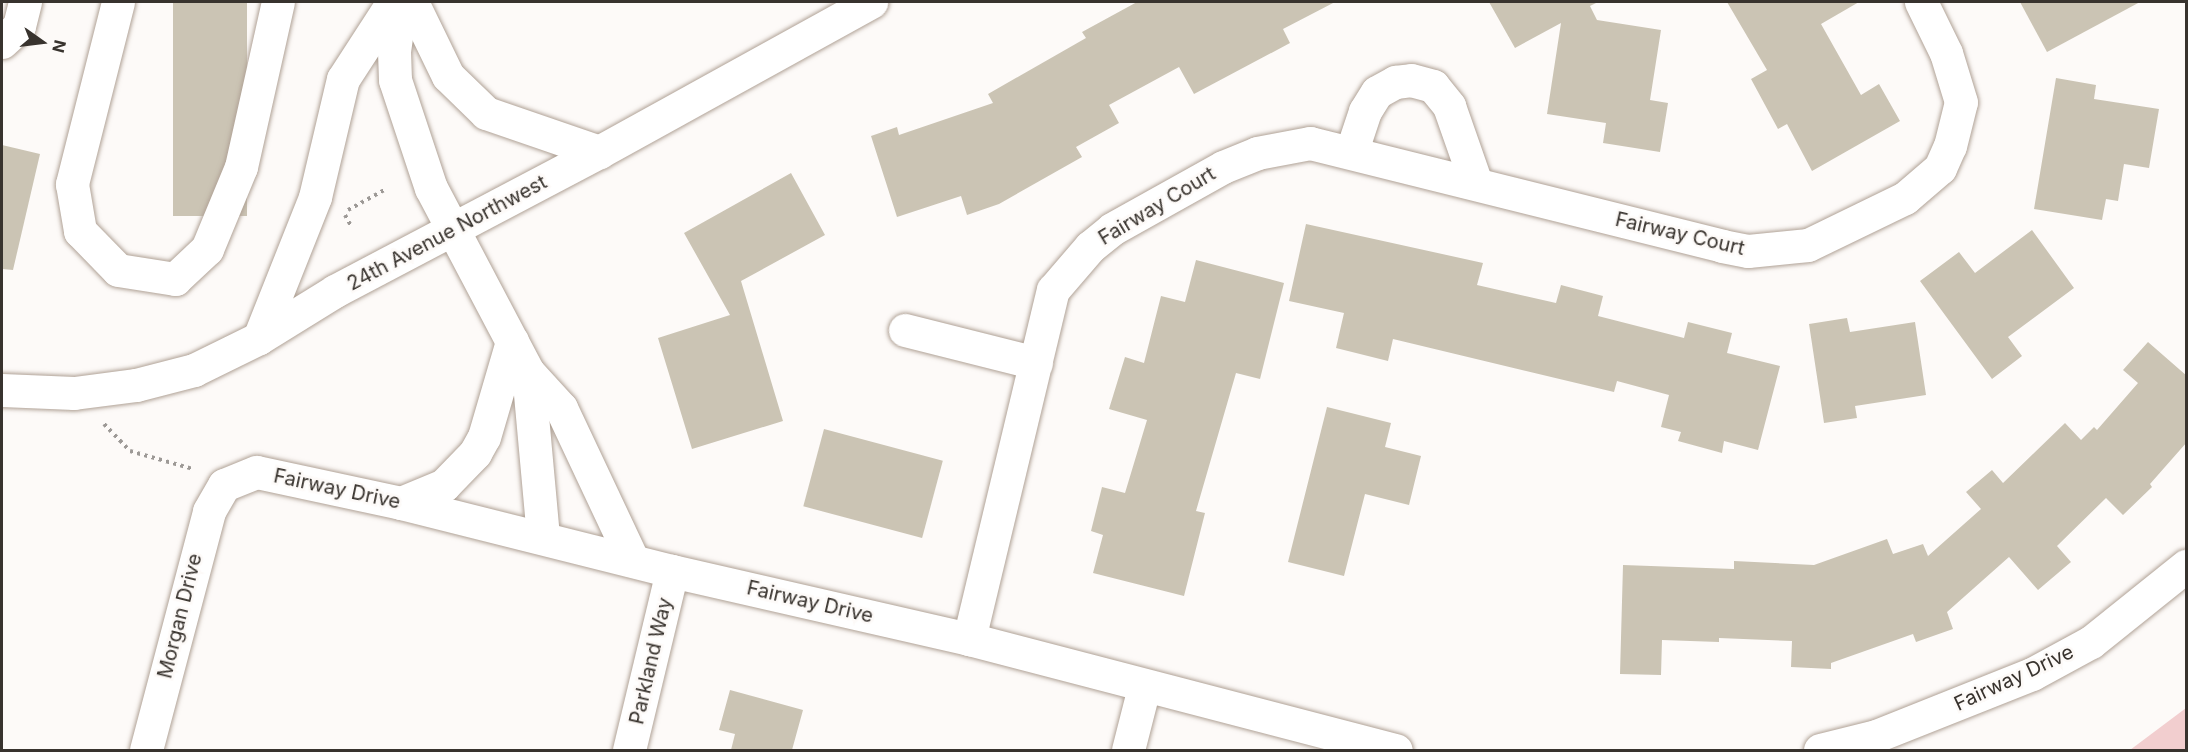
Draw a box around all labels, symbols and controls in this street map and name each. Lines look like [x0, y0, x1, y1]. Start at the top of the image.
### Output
north arrow [12, 12, 72, 72]
text: N [48, 38, 71, 55]
street label: Fairway Court [1094, 162, 1220, 250]
street label: 24th Avenue Northwest [343, 170, 551, 296]
street label: Fairway Court [1613, 207, 1747, 261]
street label: Fairway Drive [271, 464, 403, 514]
street label: Morgan Drive [153, 551, 207, 681]
street label: Fairway Drive [745, 576, 875, 628]
street label: Parkland Way [625, 595, 677, 727]
street label: Fairway Drive [1951, 640, 2077, 716]

